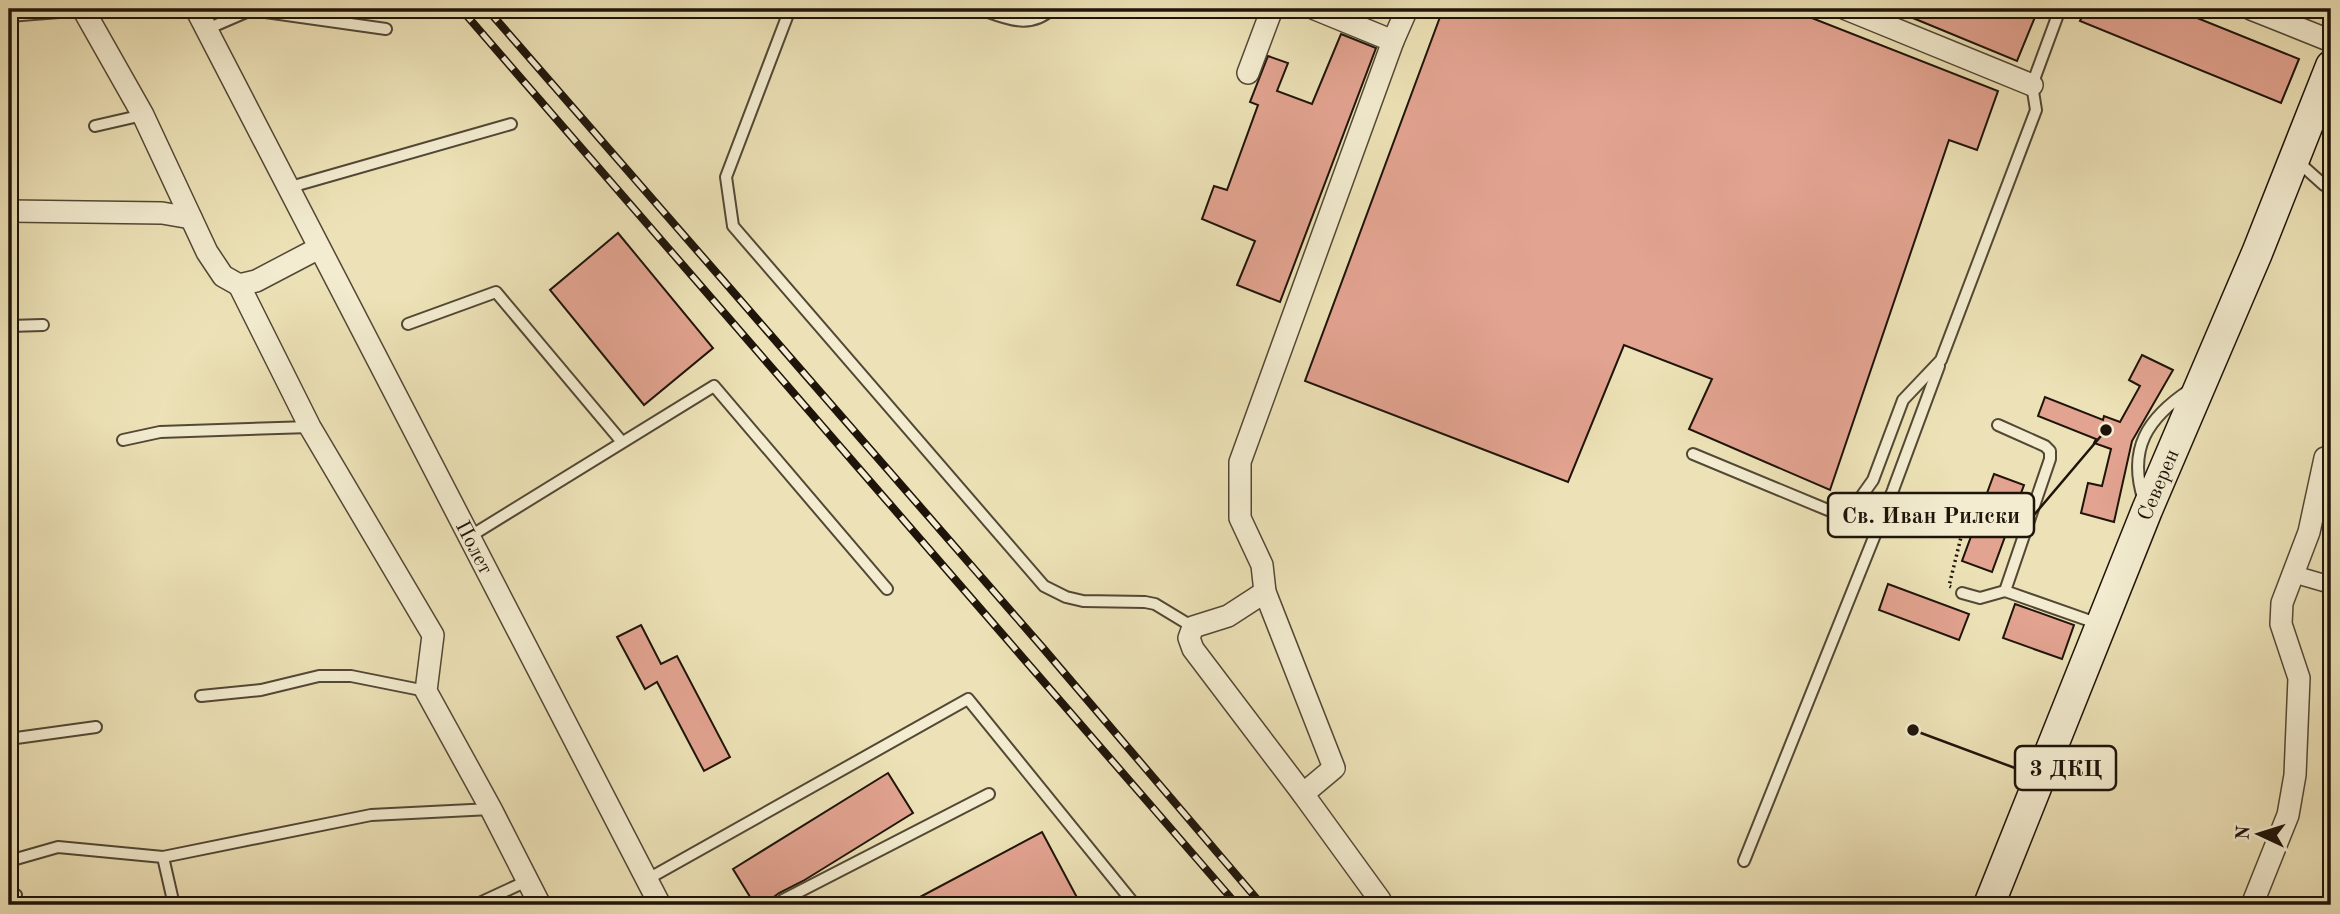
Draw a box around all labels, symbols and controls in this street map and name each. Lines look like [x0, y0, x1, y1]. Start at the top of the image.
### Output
street label: Северен [2135, 446, 2184, 524]
callout: Св. Иван Рилски [1828, 493, 2034, 537]
text: Св. Иван Рилски [1842, 505, 2020, 528]
street label: Полет [451, 518, 496, 578]
callout: 3 ДКЦ [2015, 746, 2116, 790]
text: 3 ДКЦ [2030, 758, 2102, 781]
north arrow [2224, 799, 2294, 869]
text: N [2235, 825, 2255, 841]

